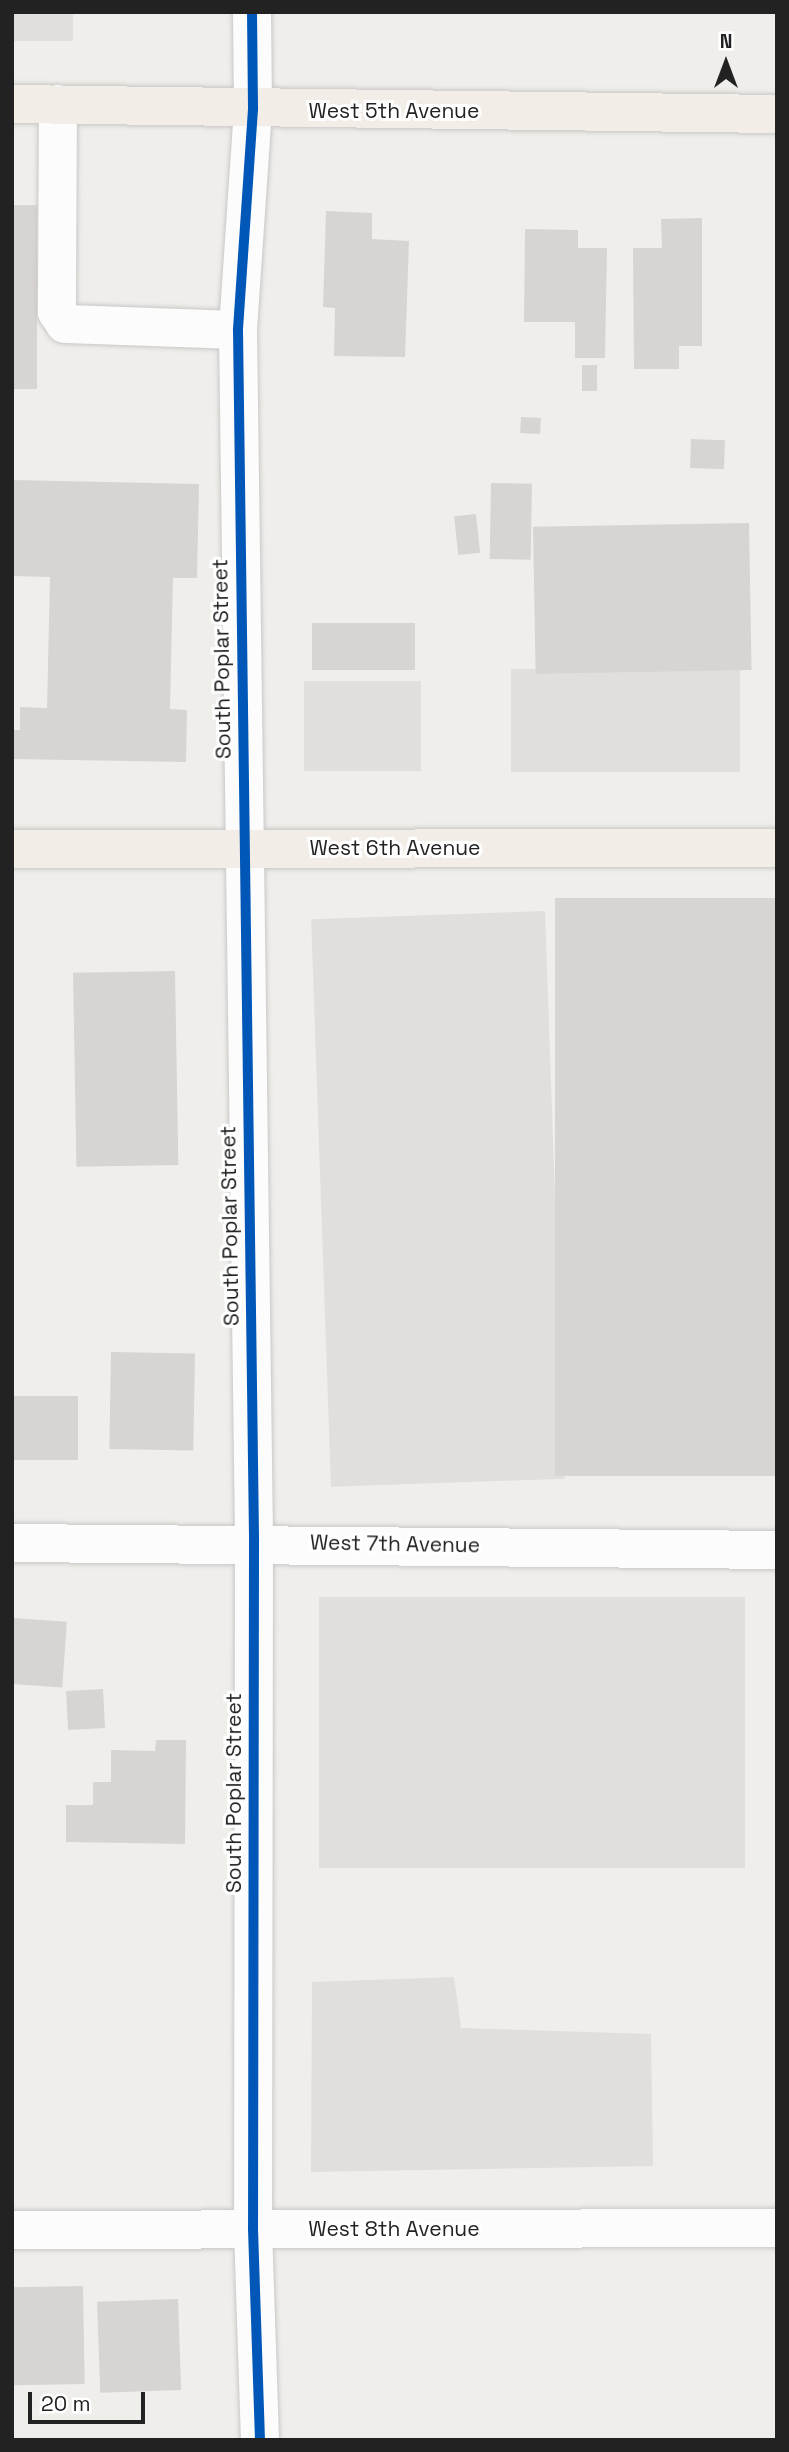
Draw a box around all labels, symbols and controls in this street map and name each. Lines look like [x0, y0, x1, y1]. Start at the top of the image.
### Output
north arrow [691, 28, 761, 98]
text: N [720, 29, 732, 54]
street label: West 5th Avenue [308, 98, 480, 124]
street label: South Poplar Street [208, 559, 236, 759]
street label: West 6th Avenue [309, 835, 481, 861]
street label: South Poplar Street [216, 1126, 244, 1326]
street label: West 7th Avenue [310, 1530, 480, 1558]
street label: South Poplar Street [221, 1693, 247, 1893]
street label: West 8th Avenue [308, 2216, 480, 2242]
scale bar [32, 2378, 149, 2422]
text: 20 m [41, 2390, 91, 2417]

